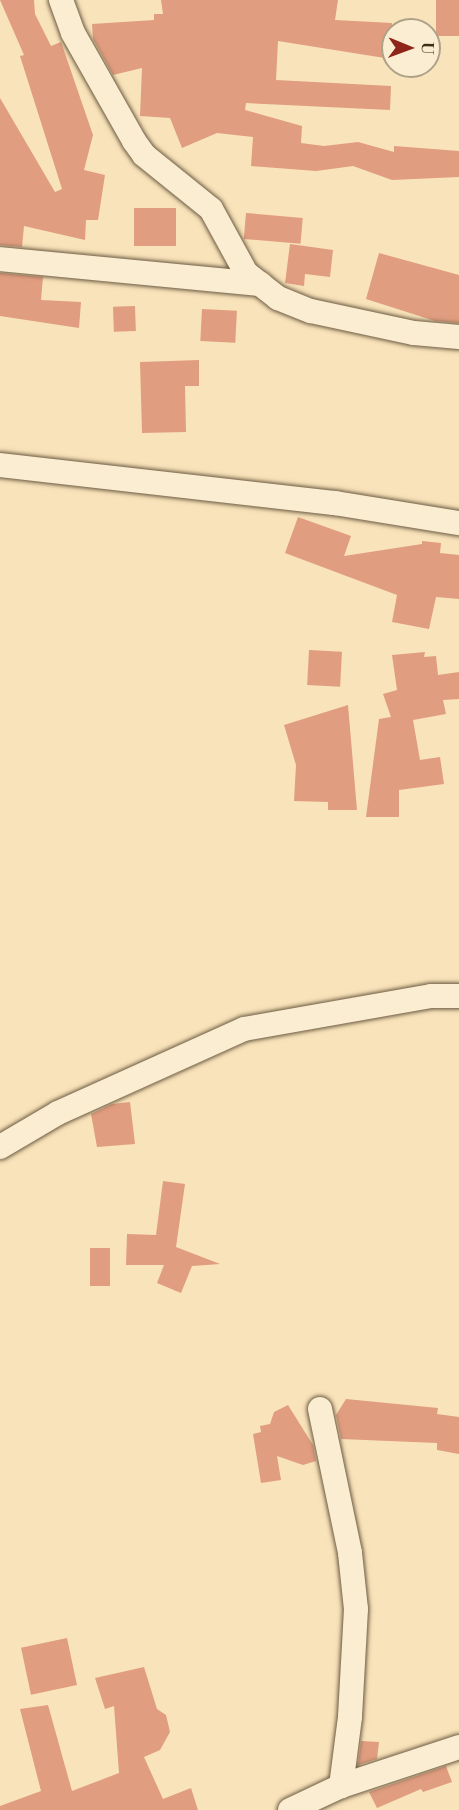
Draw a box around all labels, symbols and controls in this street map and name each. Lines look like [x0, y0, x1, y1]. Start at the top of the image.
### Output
north arrow [381, 18, 441, 78]
text: U [417, 42, 437, 55]

